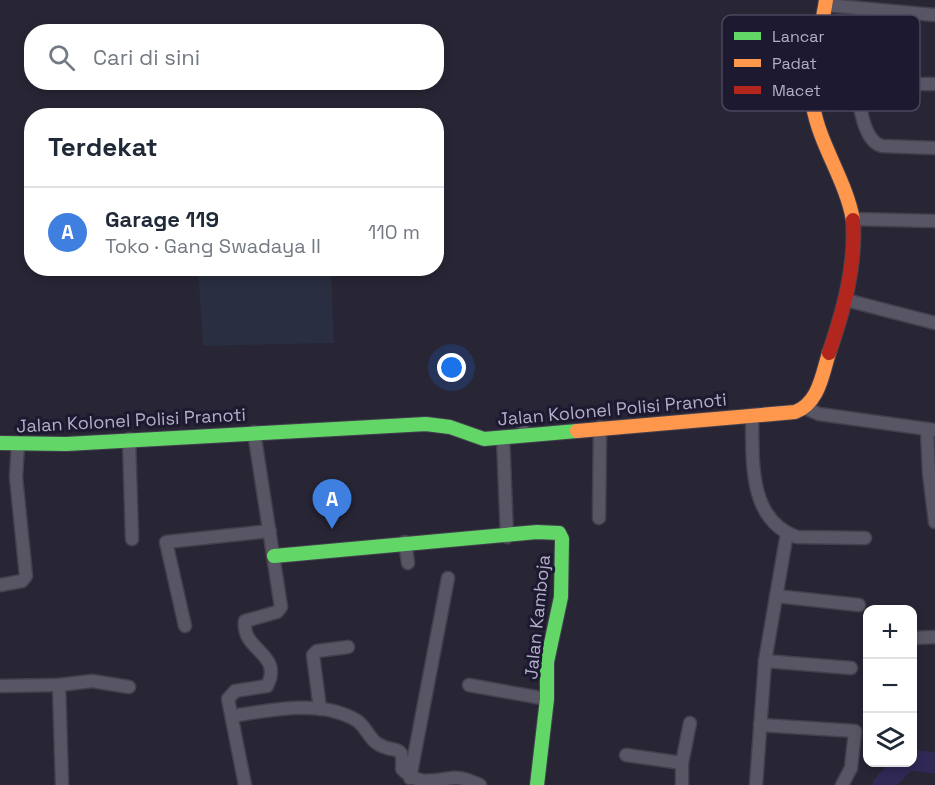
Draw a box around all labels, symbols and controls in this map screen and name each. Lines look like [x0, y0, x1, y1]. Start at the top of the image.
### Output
legend [722, 15, 920, 111]
search box [24, 24, 444, 90]
text: Lancar [772, 26, 825, 47]
icon: search [45, 41, 78, 74]
text: Cari di sini [93, 43, 200, 71]
text: Padat [772, 53, 817, 74]
text: Macet [772, 80, 821, 101]
text: Terdekat [48, 130, 158, 164]
text: Garage 119 [105, 205, 219, 233]
text: A [61, 219, 74, 245]
text: 110 m [368, 219, 420, 245]
text: Toko · Gang Swadaya II [105, 233, 321, 259]
your location [437, 353, 466, 382]
street label: Jalan Kolonel Polisi Pranoti [496, 388, 728, 430]
street label: Jalan Kolonel Polisi Pranoti [15, 402, 247, 438]
pin: A [312, 480, 352, 529]
street label: Jalan Kamboja [519, 553, 555, 681]
map controls [863, 605, 917, 767]
button: + [863, 605, 917, 659]
button: − [863, 659, 917, 713]
button: layers [863, 713, 917, 767]

